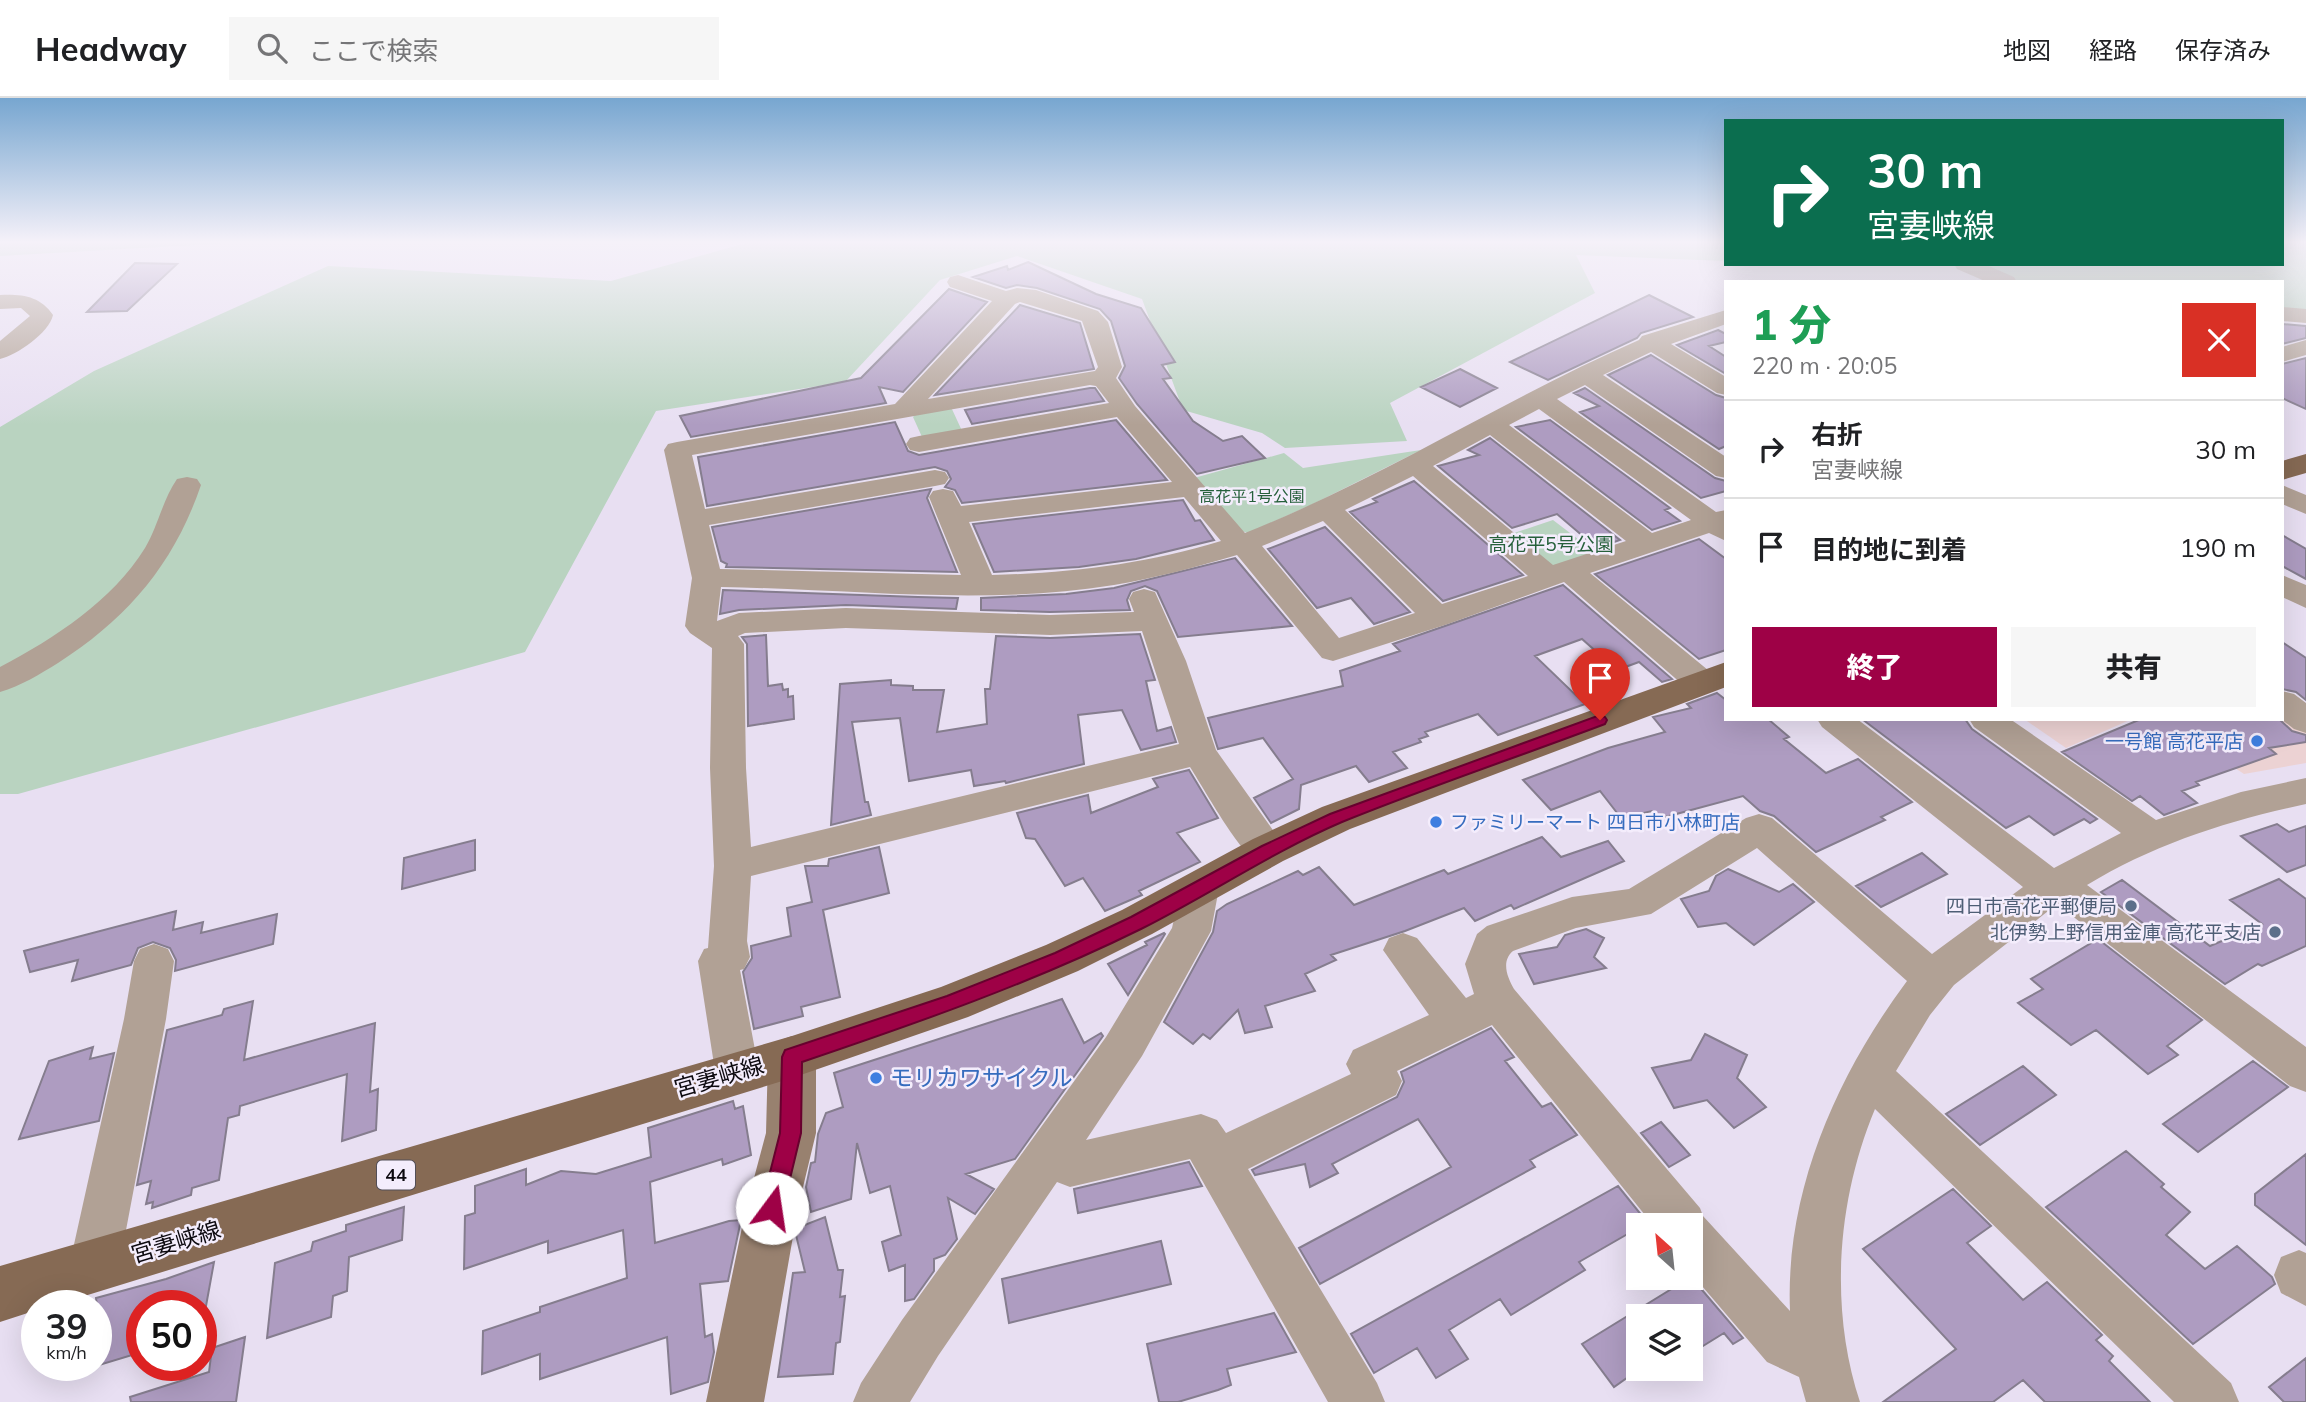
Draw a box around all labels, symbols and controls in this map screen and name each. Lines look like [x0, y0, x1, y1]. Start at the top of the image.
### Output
search box [229, 17, 719, 80]
text: Headway [35, 28, 187, 69]
icon: search [253, 29, 291, 67]
text: ここで検索 [309, 34, 439, 67]
text: 地図 [2003, 35, 2051, 65]
text: 経路 [2089, 35, 2137, 65]
text: 保存済み [2175, 35, 2271, 65]
text: 30 m [1867, 139, 1983, 200]
icon: right [1752, 147, 1843, 238]
text: 宮妻峡線 [1867, 205, 1995, 245]
text: 1 分 [1752, 298, 1831, 351]
button: close [2182, 303, 2256, 377]
text: 220 m · 20:05 [1752, 351, 1897, 380]
text: 右折 [1811, 418, 1863, 451]
icon: right [1752, 430, 1790, 468]
text: 30 m [2195, 433, 2256, 466]
text: 宮妻峡線 [1811, 455, 1903, 484]
park label: 高花平1号公園 [1199, 486, 1305, 506]
icon: arrive [1752, 528, 1790, 566]
text: 190 m [2180, 531, 2256, 564]
park label: 高花平5号公園 [1488, 532, 1614, 556]
text: 目的地に到着 [1811, 533, 1967, 566]
button: 終了 [1752, 627, 1997, 707]
button: 共有 [2011, 627, 2256, 707]
pin [1570, 648, 1630, 720]
icon: arrive [1581, 659, 1619, 697]
place label: 一号館 高花平店 [2105, 729, 2243, 753]
marker: 一号館 高花平店 [2249, 733, 2265, 749]
place label: ファミリーマート 四日市小林町店 [1450, 810, 1740, 834]
marker: ファミリーマート 四日市小林町店 [1428, 814, 1444, 830]
place label: 四日市高花平郵便局 [1946, 894, 2117, 918]
marker: 四日市高花平郵便局 [2123, 898, 2139, 914]
place label: 北伊勢上野信用金庫 高花平支店 [1990, 920, 2261, 944]
marker: 北伊勢上野信用金庫 高花平支店 [2267, 924, 2283, 940]
street label: 宮妻峡線 [671, 1050, 767, 1103]
place label: モリカワサイクル [890, 1063, 1073, 1092]
marker: モリカワサイクル [868, 1070, 884, 1086]
road number: 44 [377, 1160, 415, 1190]
position arrow [735, 1171, 809, 1245]
north arrow [1626, 1213, 1703, 1290]
map controls [1626, 1213, 1703, 1381]
street label: 宮妻峡線 [128, 1214, 224, 1269]
speed limit sign: 50 [126, 1290, 217, 1381]
text: 39 [45, 1304, 88, 1348]
button: layers [1626, 1304, 1703, 1381]
text: km/h [46, 1341, 87, 1364]

